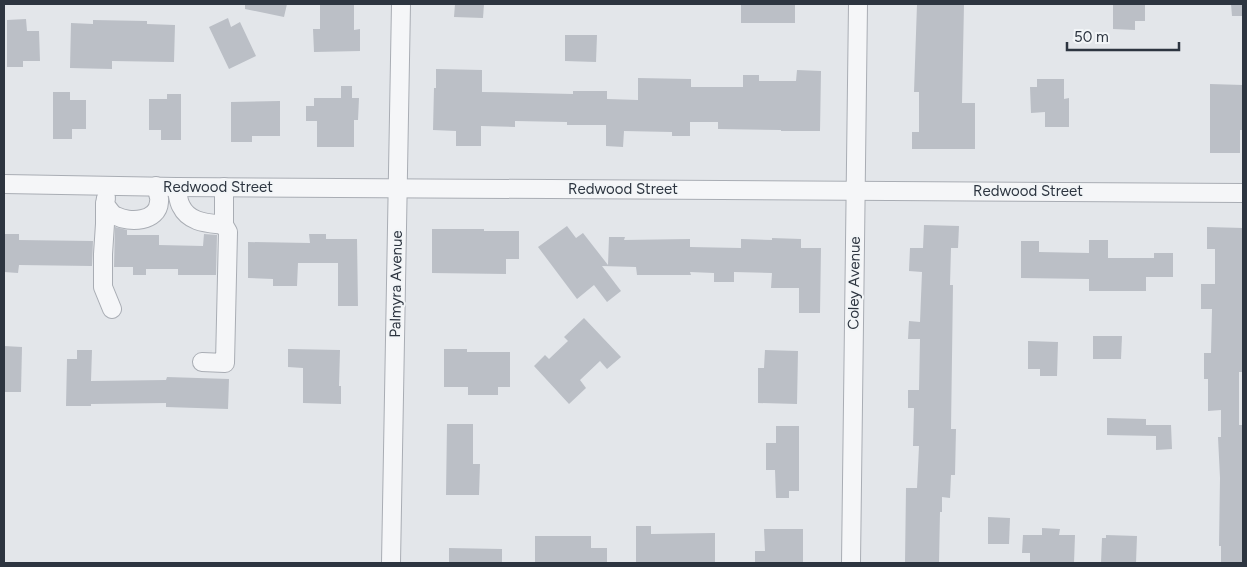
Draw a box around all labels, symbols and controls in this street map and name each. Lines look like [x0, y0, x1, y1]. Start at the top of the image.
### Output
scale bar [1067, 20, 1180, 52]
text: 50 m [1074, 28, 1109, 46]
street label: Redwood Street [163, 178, 273, 196]
street label: Redwood Street [568, 180, 678, 198]
street label: Redwood Street [973, 182, 1083, 200]
street label: Palmyra Avenue [386, 230, 406, 338]
street label: Coley Avenue [844, 236, 864, 330]

